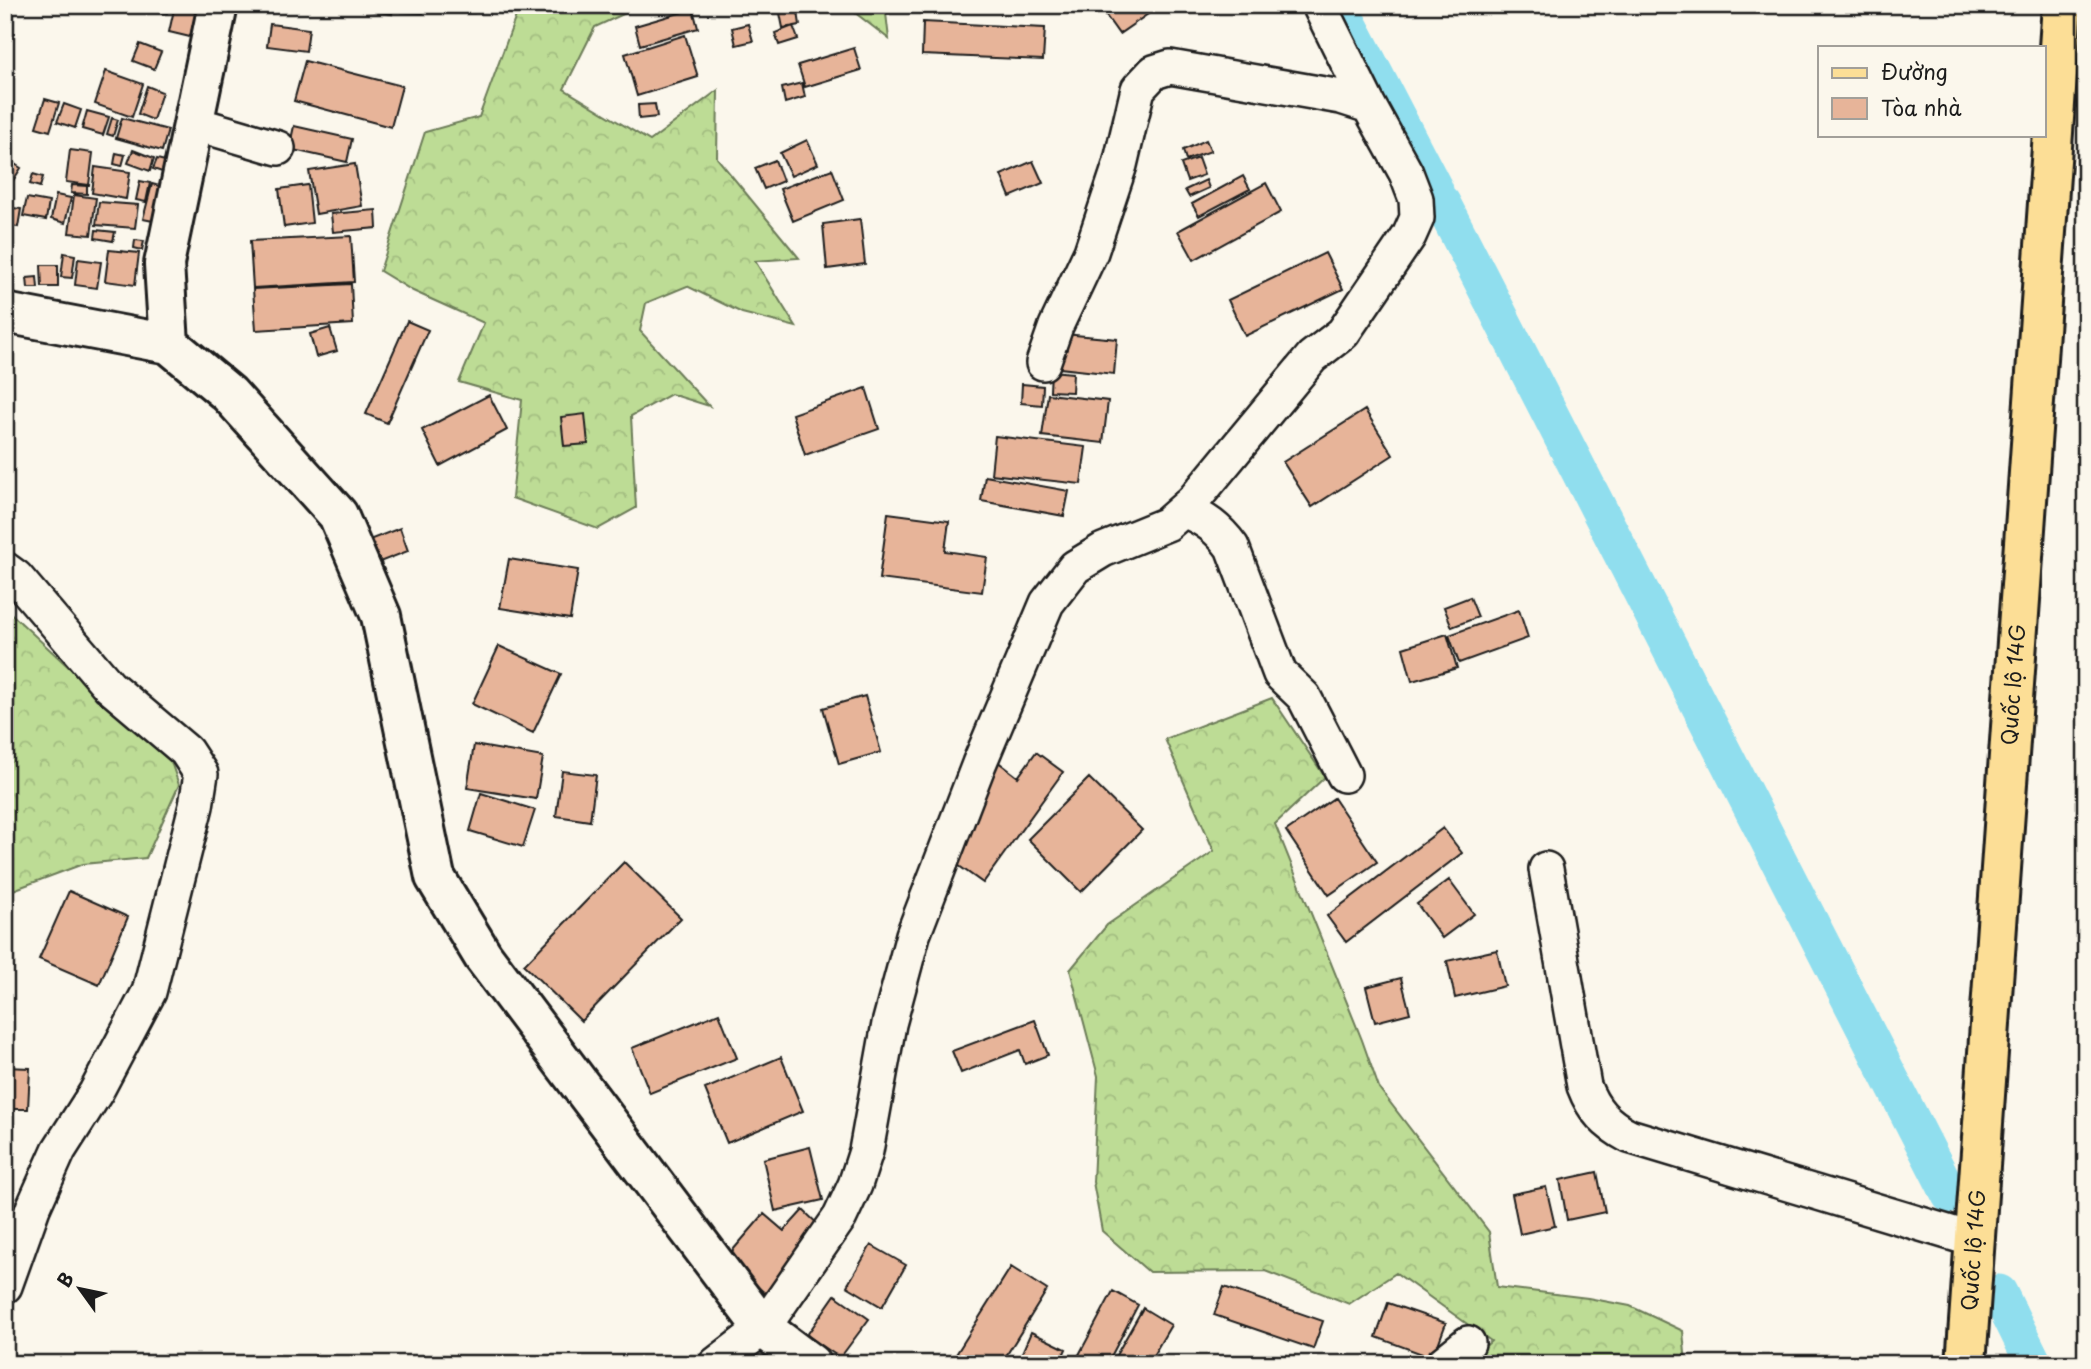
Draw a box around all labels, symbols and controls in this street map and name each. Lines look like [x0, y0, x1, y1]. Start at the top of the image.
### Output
legend [1818, 46, 2046, 136]
text: Đường [1881, 55, 1948, 87]
text: Tòa nhà [1881, 91, 1961, 123]
street label: Quốc lộ 14G [1992, 623, 2032, 746]
street label: Quốc lộ 14G [1952, 1189, 1992, 1312]
north arrow [46, 1254, 116, 1324]
text: B [50, 1266, 80, 1292]

